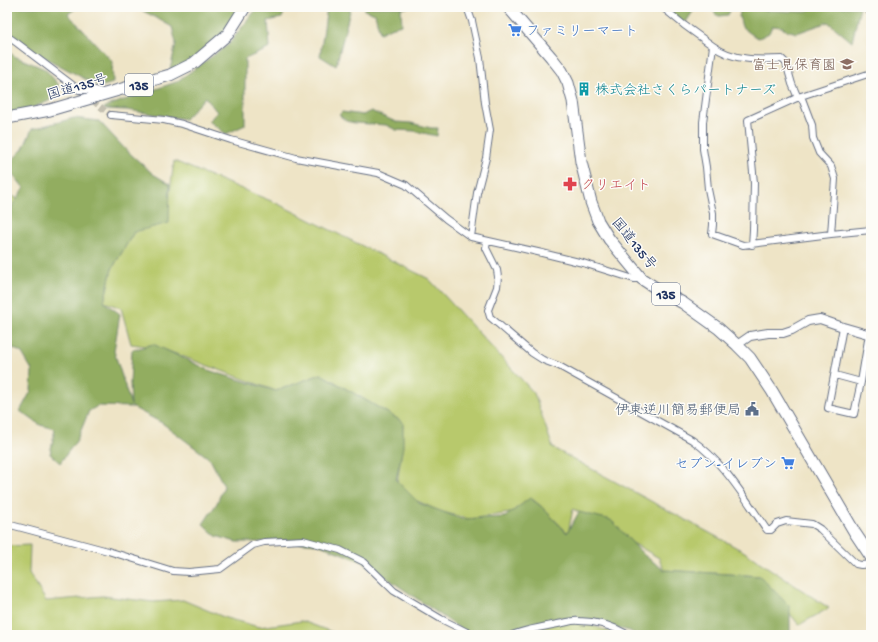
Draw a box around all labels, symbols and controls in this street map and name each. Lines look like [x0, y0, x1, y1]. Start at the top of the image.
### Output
supermarket icon: ファミリーマート [507, 22, 523, 38]
place label: ファミリーマート [526, 24, 638, 41]
school or university icon: 富士見保育園 [839, 56, 855, 72]
place label: 富士見保育園 [752, 58, 836, 75]
street label: 国道135号 [45, 72, 110, 105]
road number: 135 [125, 74, 153, 96]
building icon: 株式会社さくらパートナーズ [576, 81, 592, 97]
place label: 株式会社さくらパートナーズ [595, 83, 776, 100]
pharmacy icon: クリエイト [562, 176, 578, 192]
place label: クリエイト [581, 178, 651, 195]
street label: 国道135号 [607, 215, 659, 274]
road number: 135 [652, 283, 680, 305]
public building icon: 伊東逆川簡易郵便局 [744, 401, 760, 417]
place label: 伊東逆川簡易郵便局 [615, 403, 741, 420]
supermarket icon: セブン-イレブン [780, 455, 796, 471]
place label: セブン-イレブン [675, 457, 777, 474]

